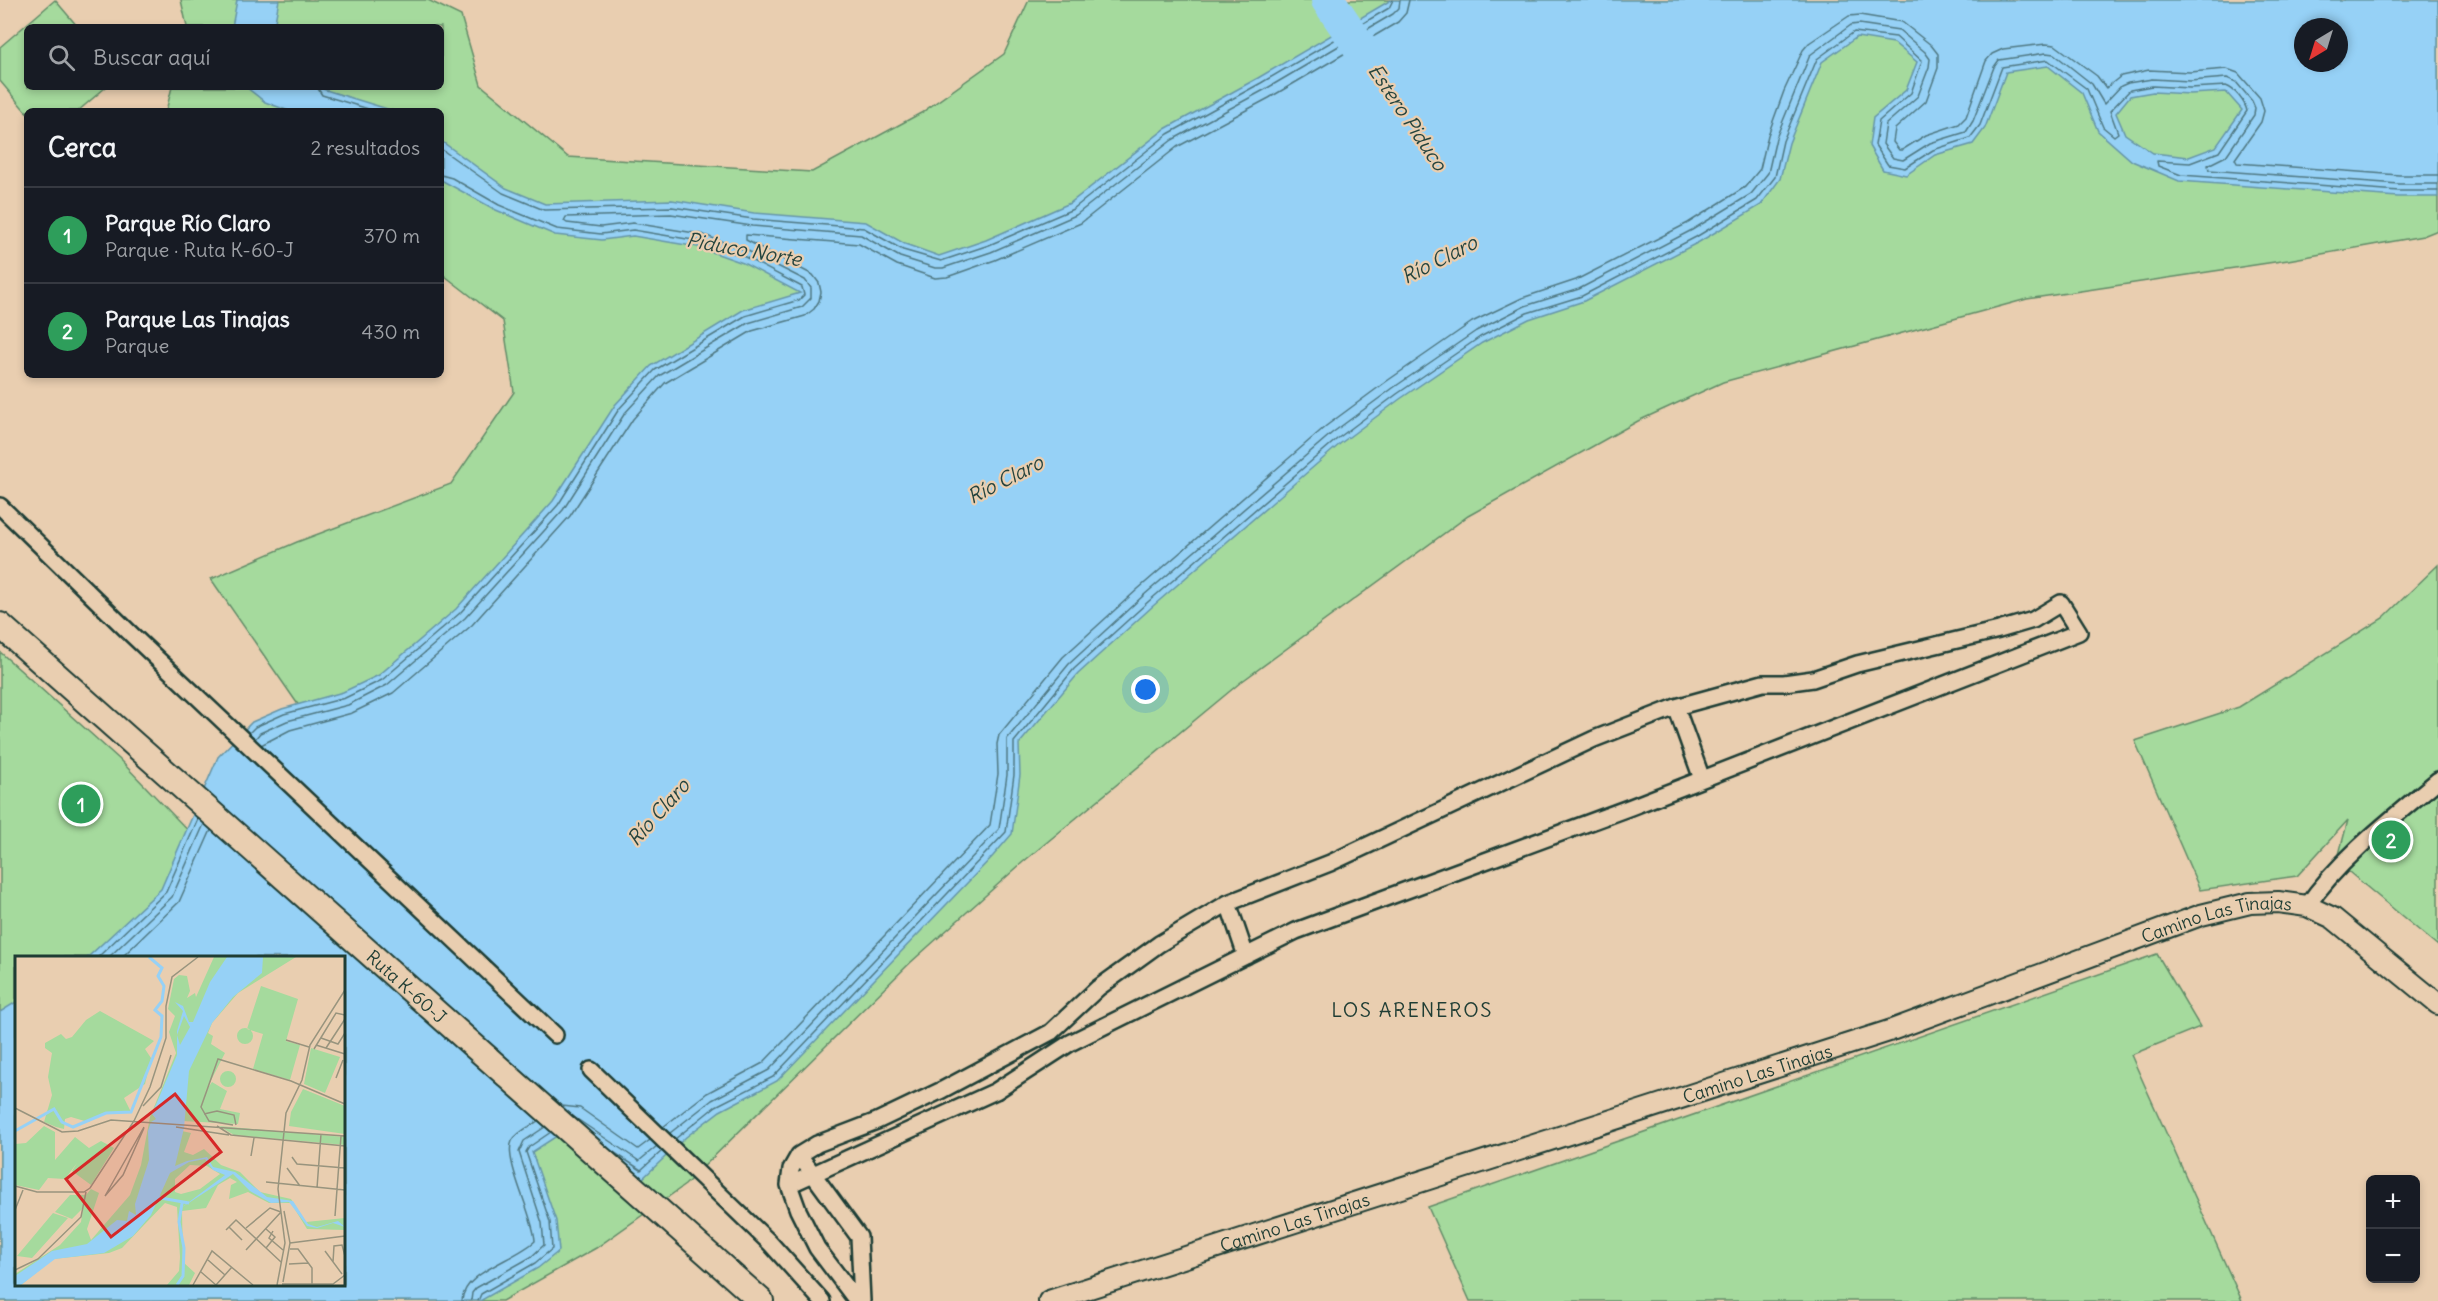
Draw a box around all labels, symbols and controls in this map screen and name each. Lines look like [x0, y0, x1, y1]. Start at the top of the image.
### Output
north arrow [2294, 18, 2348, 72]
search box [24, 24, 444, 90]
icon: search [45, 41, 78, 74]
text: Buscar aquí [93, 43, 210, 71]
water label: Estero Piduco [1363, 59, 1454, 177]
text: Cerca [48, 131, 117, 164]
text: 2 resultados [311, 135, 420, 160]
text: Parque Río Claro [105, 209, 271, 237]
text: 1 [64, 223, 71, 248]
text: 370 m [363, 223, 420, 248]
water label: Piduco Norte [685, 227, 805, 272]
water label: Río Claro [1397, 229, 1483, 289]
text: Parque · Ruta K-60-J [105, 237, 294, 262]
text: Parque Las Tinajas [105, 305, 290, 333]
text: 2 [62, 319, 73, 344]
text: 430 m [362, 319, 420, 344]
text: Parque [105, 333, 169, 358]
water label: Río Claro [963, 449, 1049, 509]
your location [1131, 675, 1160, 704]
water label: Río Claro [621, 772, 696, 851]
pin: 1 [62, 782, 100, 826]
pin: 2 [2372, 818, 2410, 862]
street label: Camino Las Tinajas [2138, 890, 2294, 948]
street label: Ruta K-60-J [362, 945, 452, 1028]
inset map [15, 956, 345, 1286]
district label: LOS ARENEROS [1331, 997, 1493, 1022]
street label: Camino Las Tinajas [1680, 1039, 1835, 1108]
map controls [2366, 1175, 2420, 1283]
button: + [2366, 1175, 2420, 1229]
street label: Camino Las Tinajas [1217, 1187, 1372, 1257]
button: − [2366, 1229, 2420, 1283]

